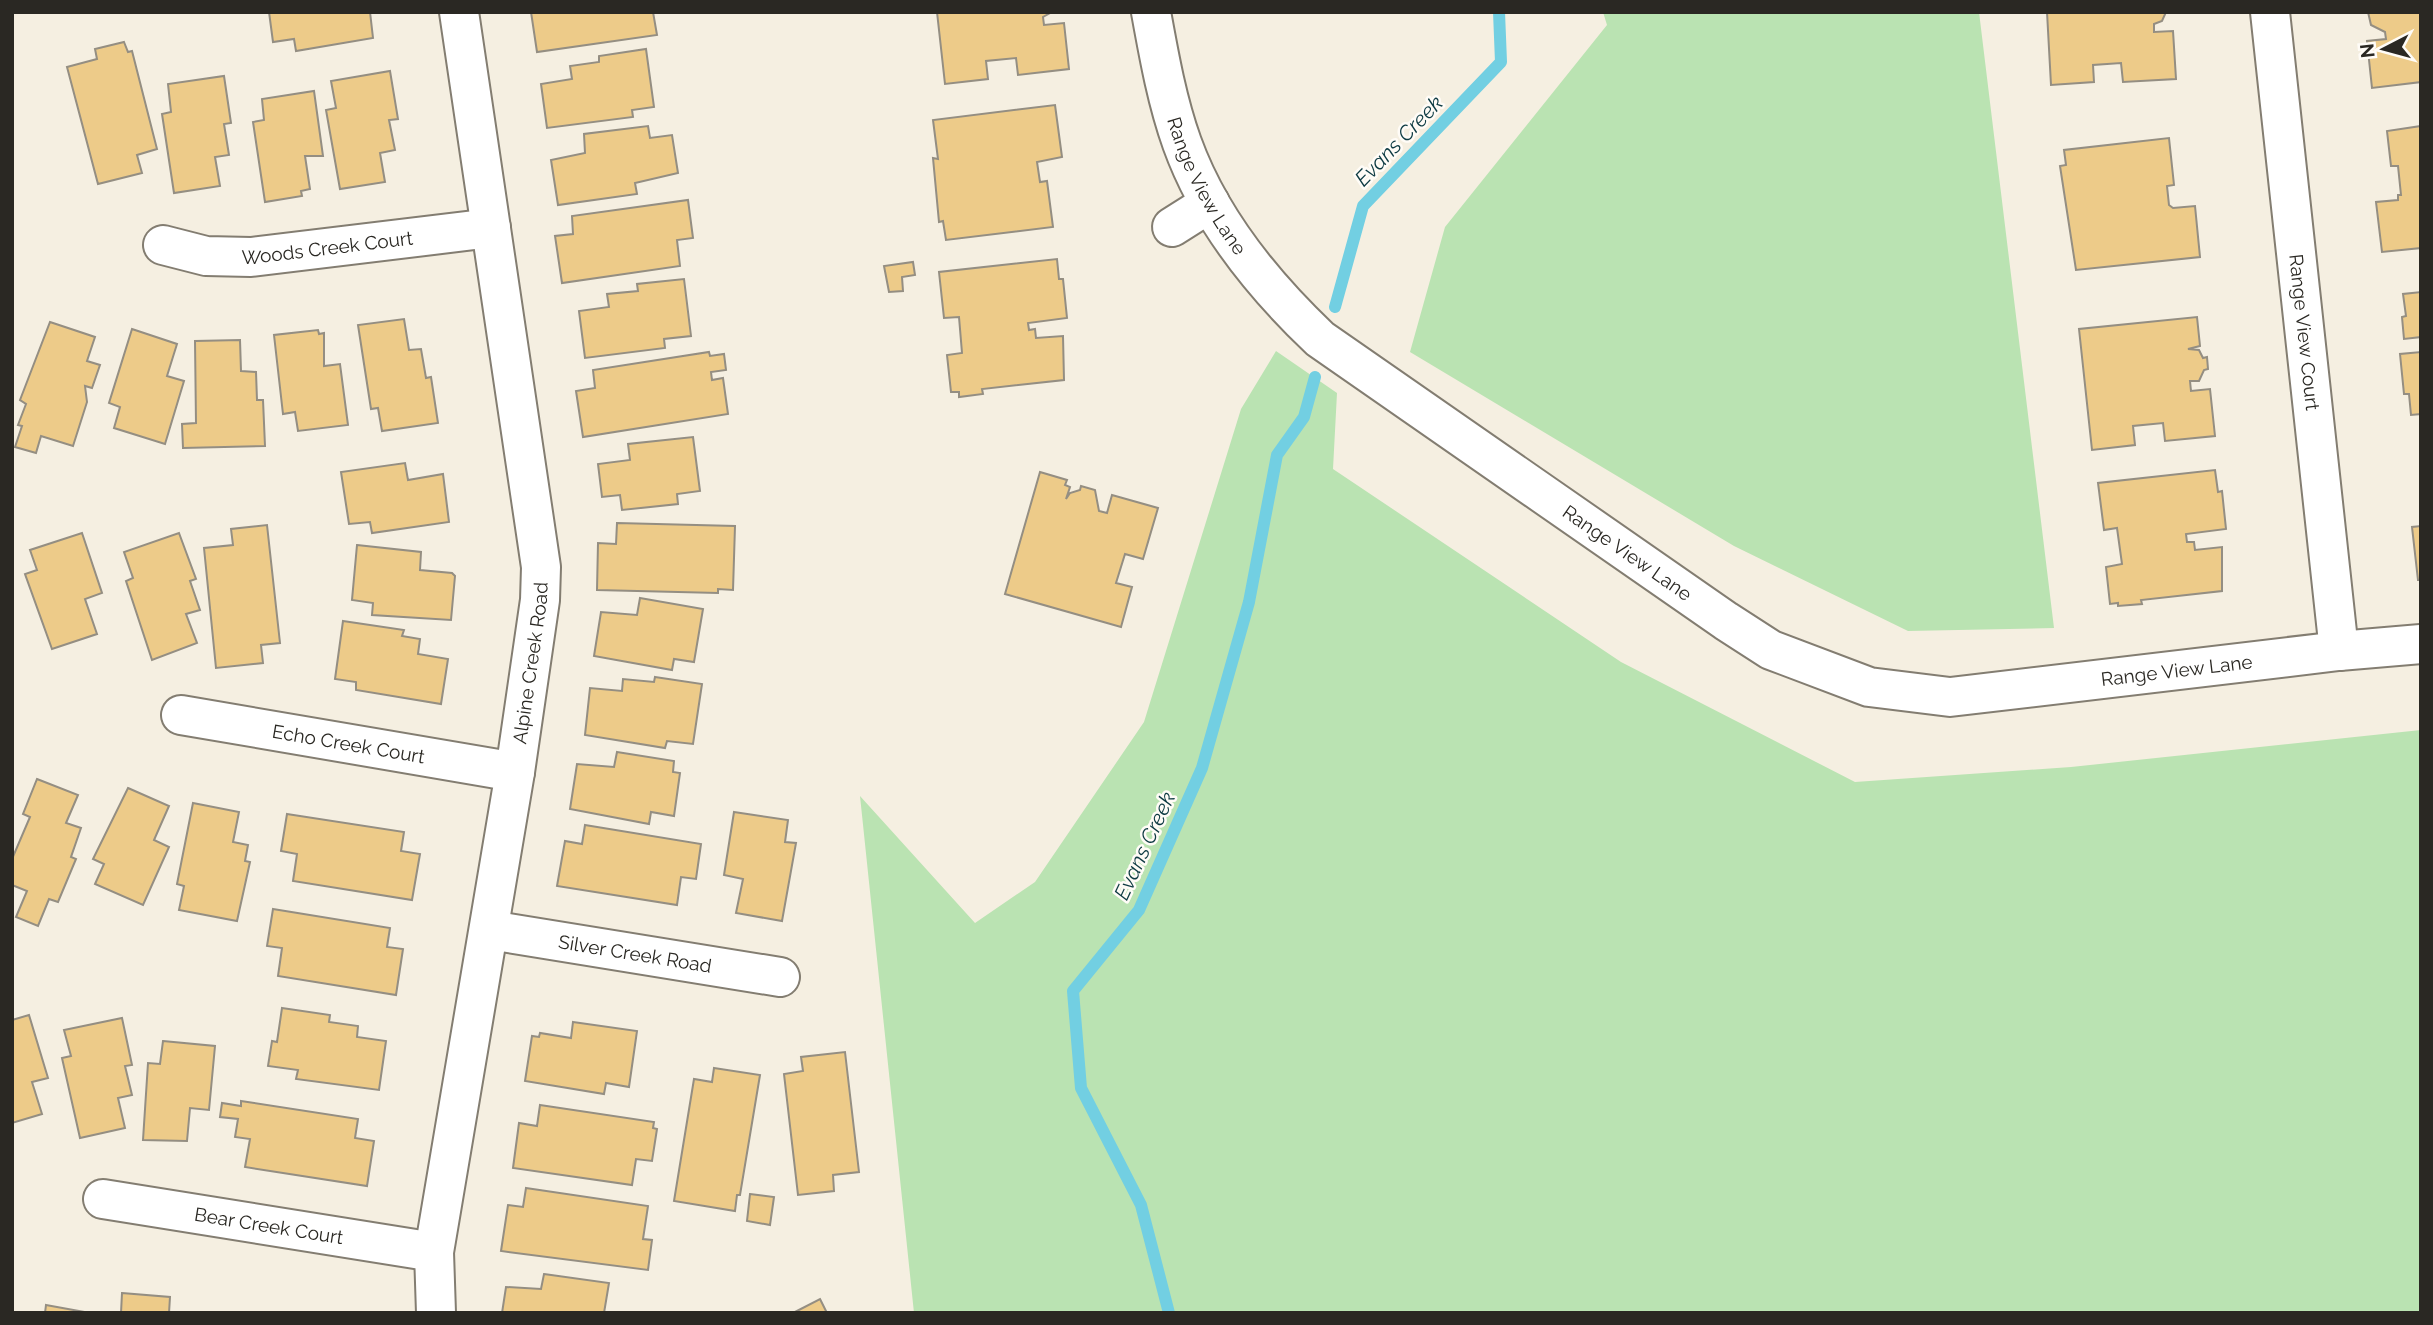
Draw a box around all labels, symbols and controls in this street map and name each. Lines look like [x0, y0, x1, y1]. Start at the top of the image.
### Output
north arrow [2349, 14, 2419, 84]
text: N [2355, 42, 2379, 59]
water label: Evans Creek [1349, 90, 1448, 191]
street label: Range View Lane [1163, 114, 1251, 259]
street label: Woods Creek Court [241, 226, 415, 268]
street label: Range View Court [2285, 253, 2324, 412]
street label: Range View Lane [1559, 500, 1696, 605]
street label: Alpine Creek Road [508, 582, 552, 745]
street label: Range View Lane [2100, 650, 2253, 690]
street label: Echo Creek Court [271, 720, 427, 768]
water label: Evans Creek [1109, 788, 1180, 904]
street label: Silver Creek Road [557, 930, 713, 977]
street label: Bear Creek Court [193, 1203, 346, 1248]

